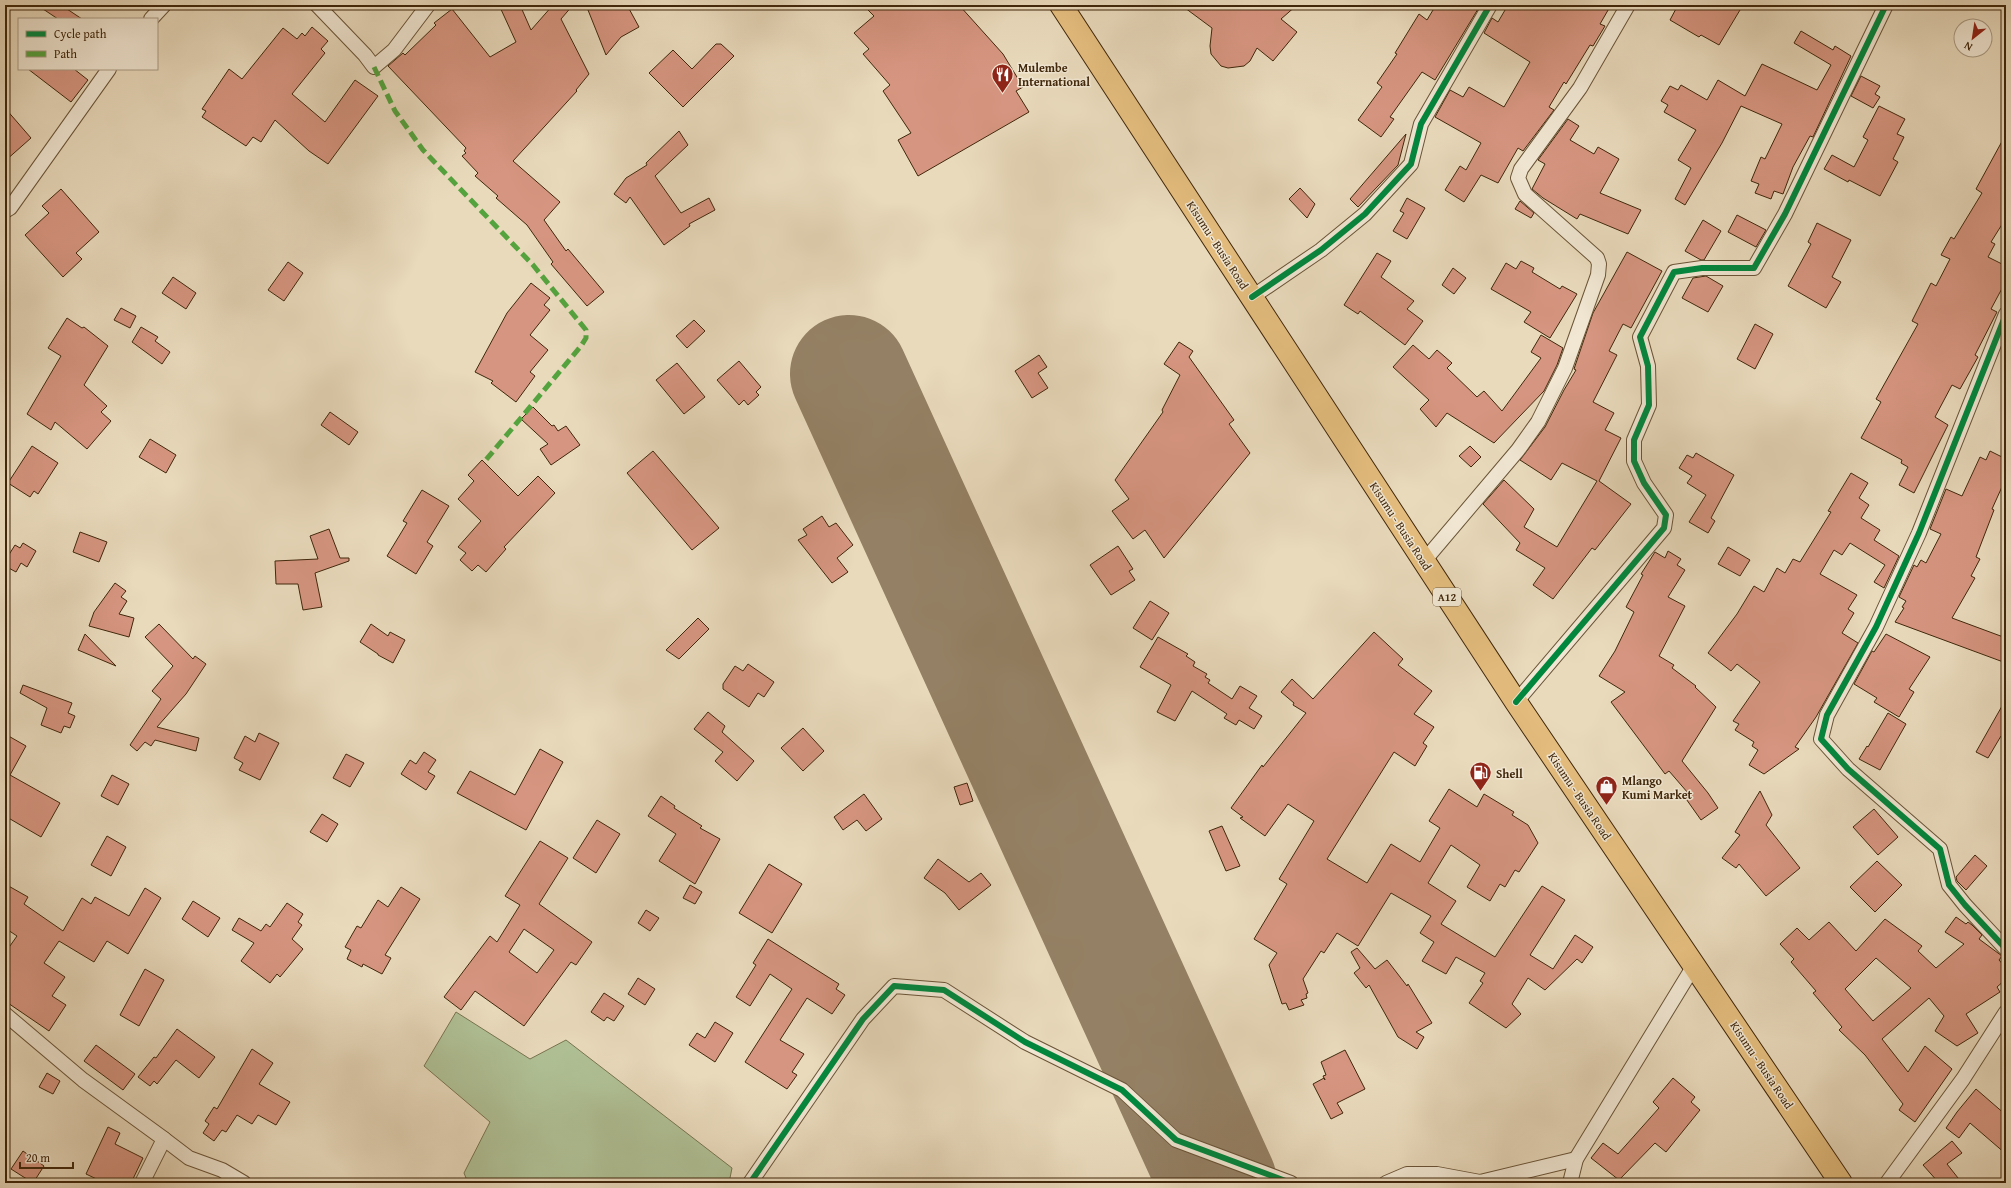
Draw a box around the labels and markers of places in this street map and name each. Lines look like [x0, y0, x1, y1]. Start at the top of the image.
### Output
place label: Mulembe International [1018, 59, 1090, 90]
restaurant icon: Mulembe International [990, 61, 1016, 94]
fuel station icon: Shell [1467, 760, 1493, 793]
place label: Shell [1496, 765, 1523, 782]
place label: Mlango Kumi Market [1622, 772, 1693, 803]
shop icon: Mlango Kumi Market [1594, 774, 1620, 807]

